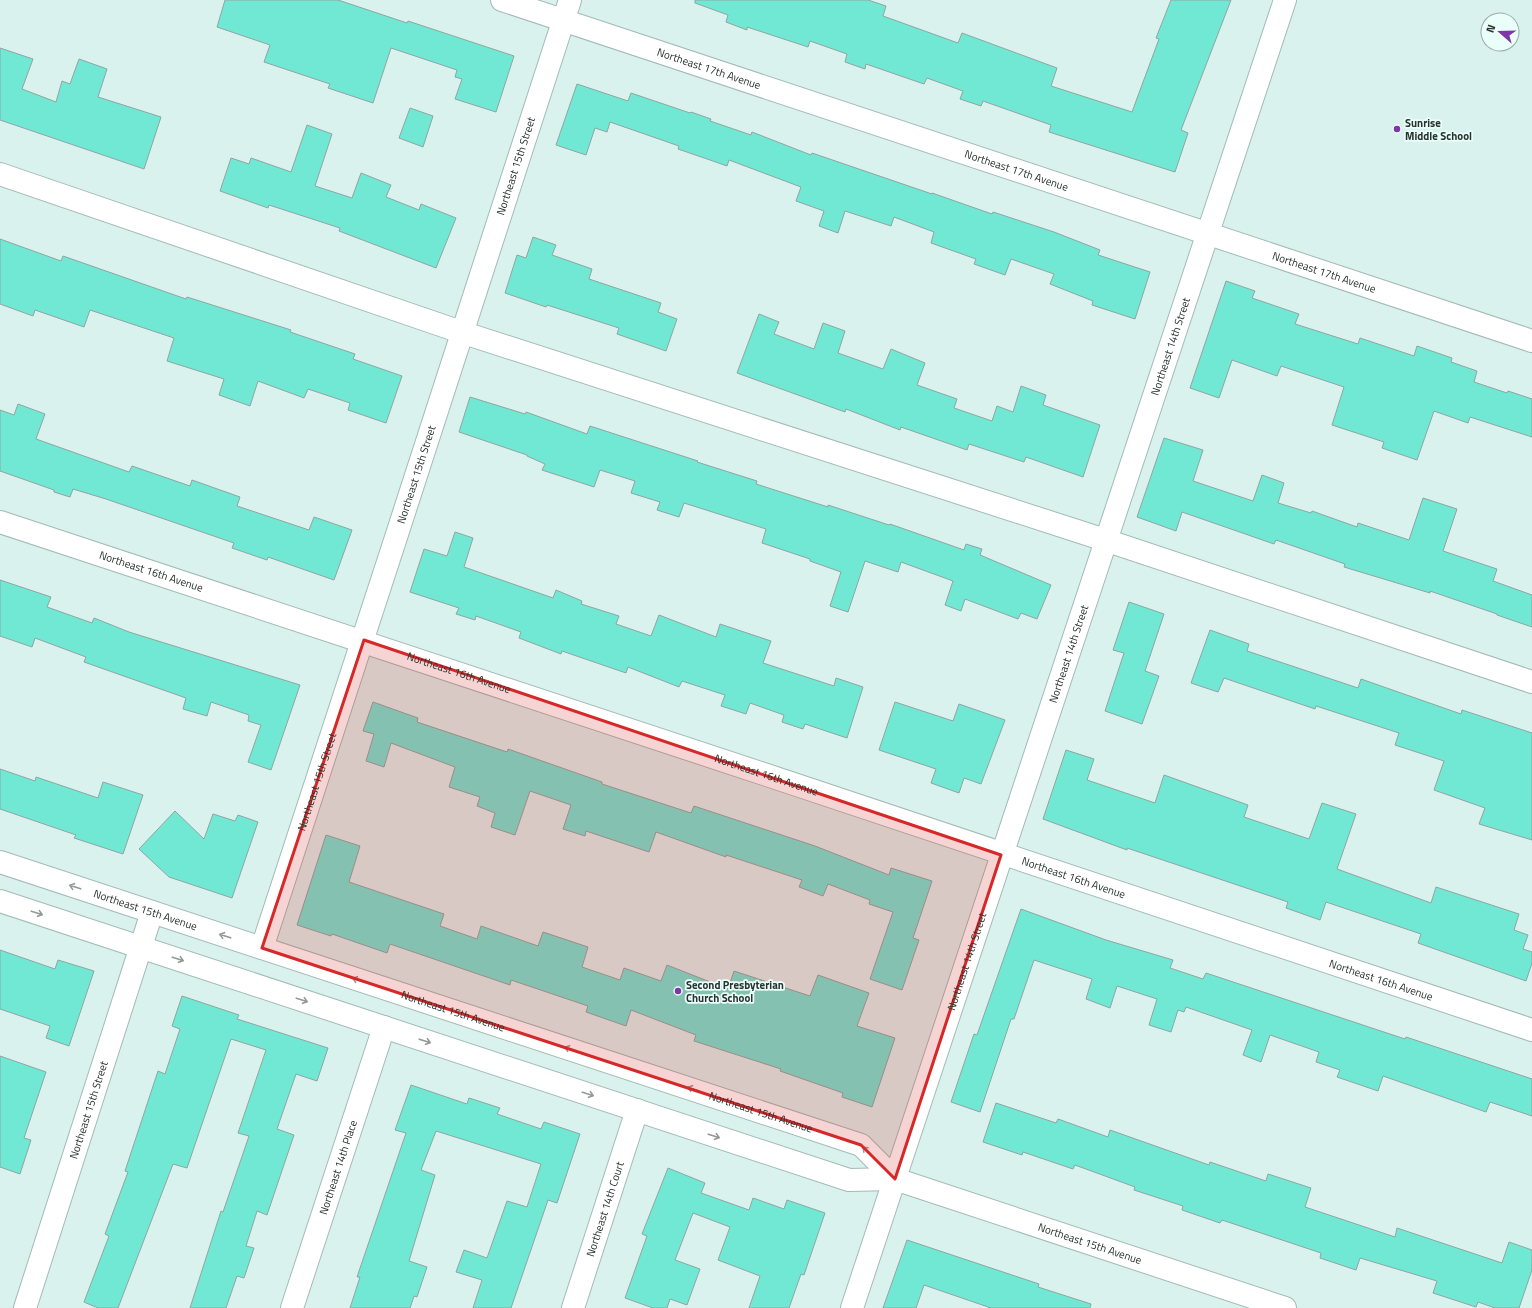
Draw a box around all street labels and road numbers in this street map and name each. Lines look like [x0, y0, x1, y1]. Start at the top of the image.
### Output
street label: Northeast 17th Avenue [655, 44, 763, 93]
street label: Northeast 15th Street [492, 115, 539, 217]
street label: Northeast 17th Avenue [963, 146, 1071, 195]
street label: Northeast 17th Avenue [1270, 248, 1378, 297]
street label: Northeast 14th Street [1147, 295, 1194, 397]
street label: Northeast 15th Street [393, 423, 440, 526]
street label: Northeast 16th Avenue [97, 547, 206, 596]
street label: Northeast 14th Street [1045, 603, 1092, 705]
street label: Northeast 16th Avenue [405, 648, 513, 697]
street label: Northeast 15th Street [293, 731, 340, 833]
street label: Northeast 16th Avenue [712, 750, 821, 800]
street label: Northeast 16th Avenue [1020, 853, 1128, 902]
street label: Northeast 15th Avenue [91, 885, 200, 934]
street label: Northeast 14th Street [943, 910, 990, 1013]
street label: Northeast 16th Avenue [1327, 955, 1435, 1005]
street label: Northeast 15th Avenue [399, 986, 508, 1036]
street label: Northeast 15th Street [65, 1059, 112, 1161]
street label: Northeast 15th Avenue [707, 1088, 815, 1137]
street label: Northeast 14th Place [315, 1118, 361, 1217]
street label: Northeast 14th Court [582, 1159, 628, 1259]
street label: Northeast 15th Avenue [1036, 1219, 1144, 1268]

